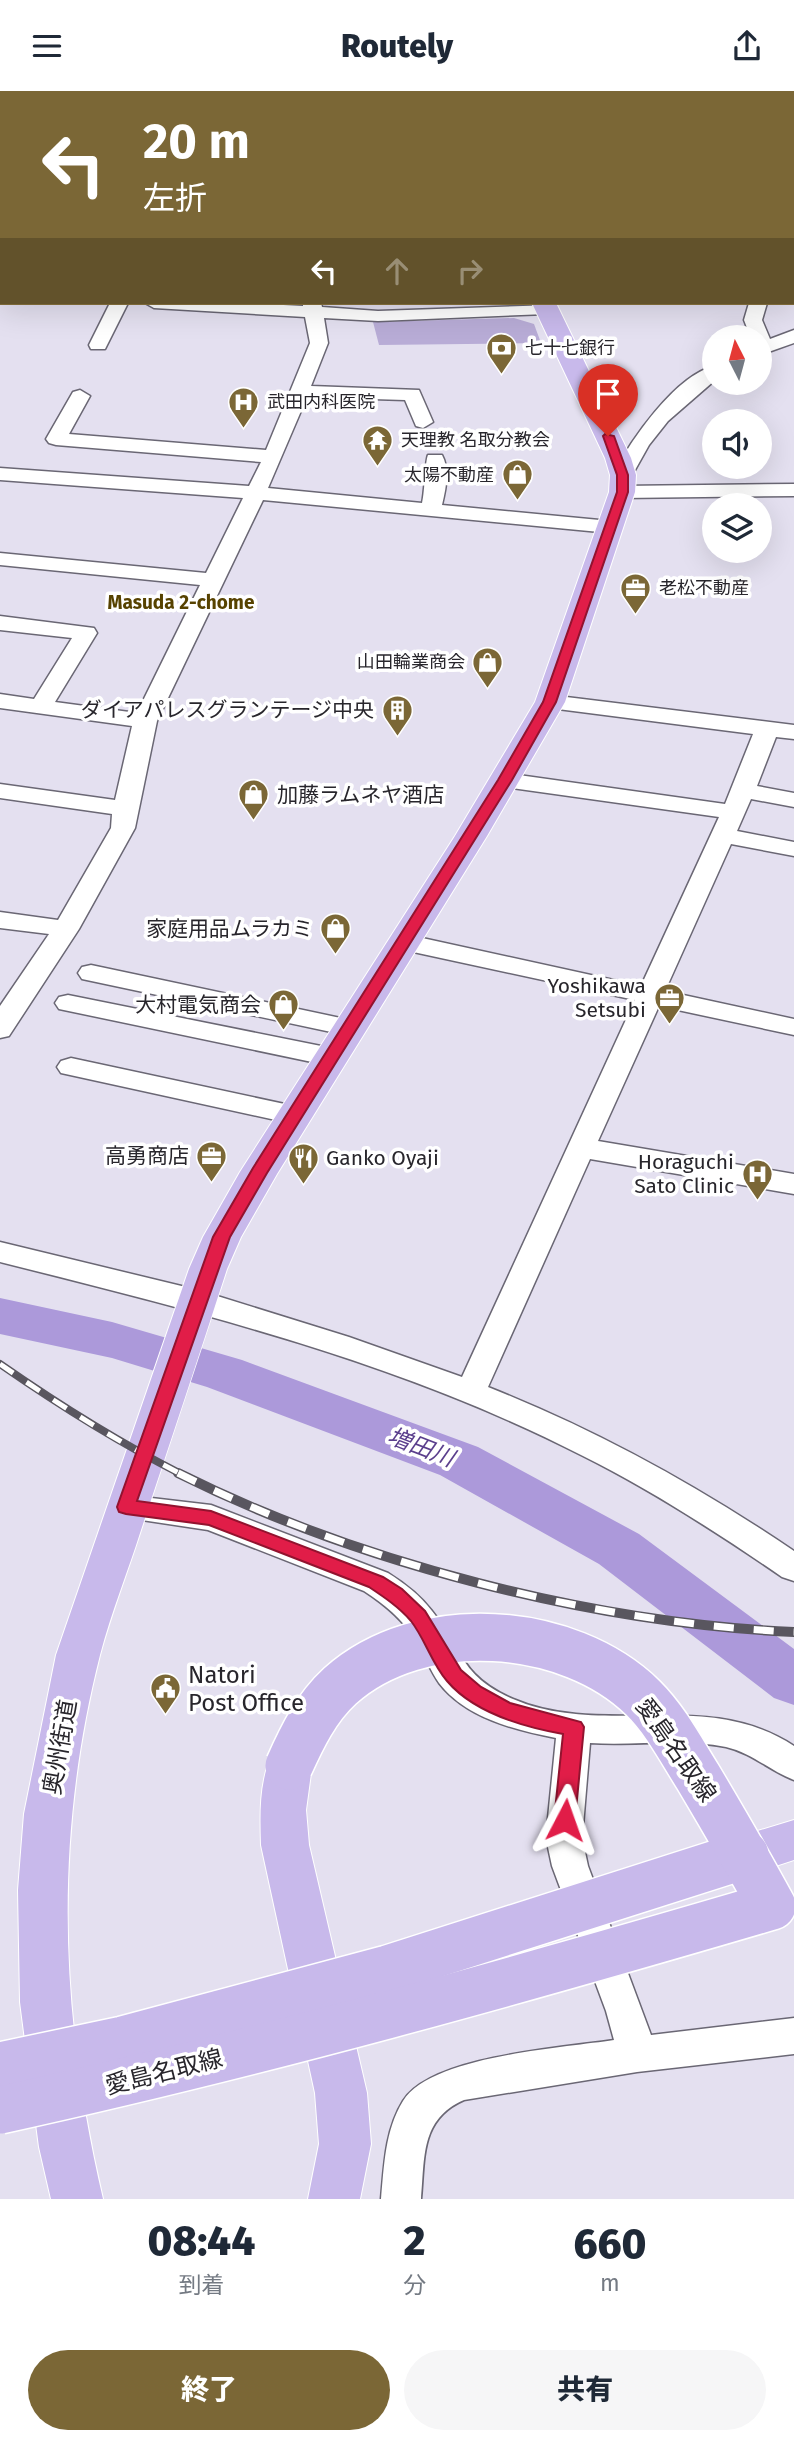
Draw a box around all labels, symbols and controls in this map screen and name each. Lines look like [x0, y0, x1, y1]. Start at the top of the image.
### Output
icon: menu [28, 27, 66, 65]
text: Routely [341, 27, 453, 65]
icon: share [728, 27, 766, 65]
text: 20 m [143, 112, 250, 171]
icon: left [28, 119, 119, 210]
text: 左折 [143, 179, 207, 217]
icon: left [305, 252, 343, 290]
icon: ahead [378, 252, 416, 290]
icon: right [451, 252, 489, 290]
north arrow [702, 325, 772, 395]
map controls [702, 325, 772, 563]
bank icon: 七十七銀行 [485, 331, 519, 375]
place label: 七十七銀行 [525, 337, 615, 359]
pin [578, 364, 638, 436]
icon: arrive [589, 375, 627, 413]
hospital icon: 武田内科医院 [227, 385, 261, 429]
place label: 武田内科医院 [267, 391, 375, 413]
button: sound [702, 409, 772, 479]
temple icon: 天理教 名取分教会 [361, 423, 395, 467]
place label: 天理教 名取分教会 [401, 429, 550, 451]
shop icon: 太陽不動産 [500, 458, 534, 502]
place label: 太陽不動産 [404, 464, 494, 486]
button: layers [702, 493, 772, 563]
office icon: 老松不動産 [619, 571, 653, 615]
place label: 老松不動産 [659, 577, 749, 599]
district label: Masuda 2-chome [108, 591, 254, 614]
shop icon: 山田輪業商会 [471, 645, 505, 689]
place label: 山田輪業商会 [357, 651, 465, 673]
building icon: ダイアパレスグランテージ中央 [380, 693, 414, 737]
place label: ダイアパレスグランテージ中央 [81, 697, 374, 723]
shop icon: 加藤ラムネヤ酒店 [237, 778, 271, 822]
place label: 加藤ラムネヤ酒店 [277, 782, 444, 808]
shop icon: 家庭用品ムラカミ [319, 912, 353, 956]
place label: 家庭用品ムラカミ [146, 916, 313, 942]
place label: Yoshikawa Setsubi [547, 973, 646, 1023]
office icon: Yoshikawa Setsubi [652, 981, 686, 1025]
shop icon: 大村電気商会 [267, 988, 301, 1032]
place label: 大村電気商会 [135, 992, 261, 1018]
office icon: 高勇商店 [195, 1139, 229, 1183]
restaurant icon: Ganko Oyaji [286, 1141, 320, 1185]
place label: 高勇商店 [105, 1143, 189, 1169]
place label: Ganko Oyaji [326, 1145, 439, 1171]
place label: Horaguchi Sato Clinic [634, 1149, 734, 1199]
hospital icon: Horaguchi Sato Clinic [740, 1157, 774, 1201]
water label: 増田川 [384, 1422, 461, 1474]
place label: Natori Post Office [188, 1661, 304, 1717]
public building icon: Natori Post Office [148, 1672, 182, 1716]
street label: 愛島名取線 [630, 1693, 722, 1807]
street label: 奥州街道 [38, 1697, 82, 1797]
position arrow [528, 1783, 602, 1857]
street label: 愛島名取線 [102, 2044, 226, 2100]
text: 08:44 [148, 2216, 255, 2266]
text: 2 [403, 2216, 425, 2266]
text: 660 [573, 2219, 647, 2269]
text: m [600, 2269, 620, 2297]
text: 到着 [178, 2271, 224, 2299]
text: 分 [403, 2271, 426, 2299]
button: 終了 [28, 2350, 390, 2430]
button: 共有 [404, 2350, 766, 2430]

